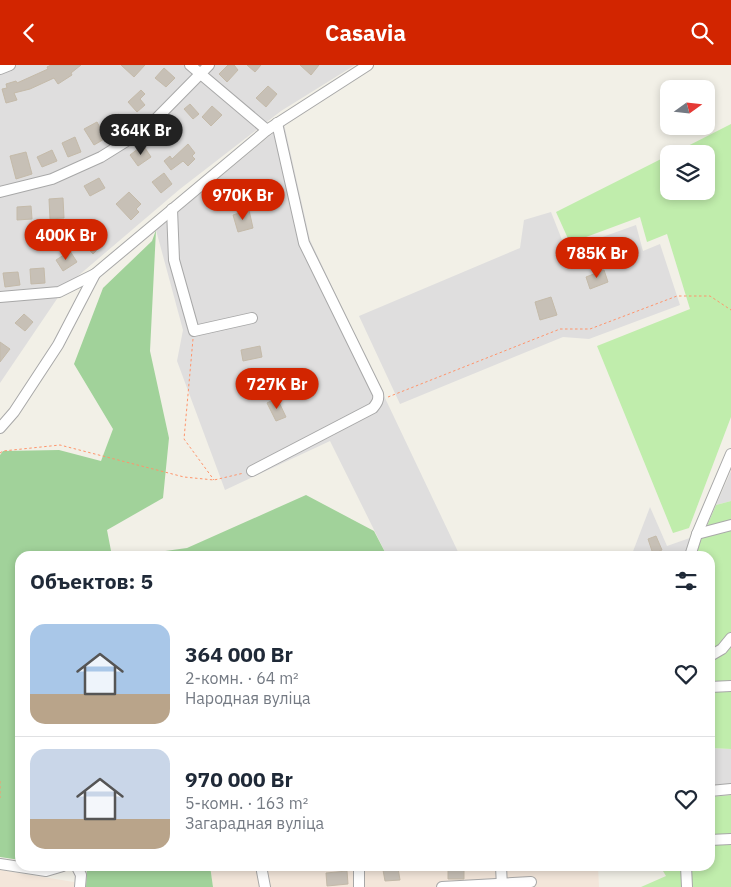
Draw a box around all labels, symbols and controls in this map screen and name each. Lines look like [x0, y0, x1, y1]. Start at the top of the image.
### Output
text: Casavia [325, 18, 406, 47]
icon: back [15, 19, 43, 47]
icon: search [688, 19, 716, 47]
north arrow [660, 80, 715, 135]
map controls [660, 80, 715, 200]
pin: 364K Br [95, 113, 187, 156]
text: 364K Br [111, 120, 171, 140]
button: layers [660, 145, 715, 200]
pin: 970K Br [197, 179, 289, 221]
text: 970K Br [213, 185, 273, 205]
pin: 400K Br [20, 219, 112, 261]
text: 400K Br [36, 225, 96, 245]
pin: 785K Br [551, 237, 643, 279]
text: 785K Br [567, 243, 627, 263]
pin: 727K Br [231, 367, 323, 410]
text: 727K Br [247, 374, 307, 394]
text: Объектов: 5 [30, 567, 153, 595]
icon: filters [672, 567, 700, 595]
text: 364 000 Br [185, 640, 293, 668]
icon: home [70, 644, 130, 704]
icon: heart [672, 660, 700, 688]
text: 2-комн. · 64 m² [185, 668, 299, 688]
text: Народная вуліца [185, 688, 311, 708]
text: 970 000 Br [185, 765, 293, 793]
icon: home [70, 769, 130, 829]
icon: heart [672, 785, 700, 813]
text: 5-комн. · 163 m² [185, 793, 308, 813]
text: Загарадная вуліца [185, 813, 324, 833]

